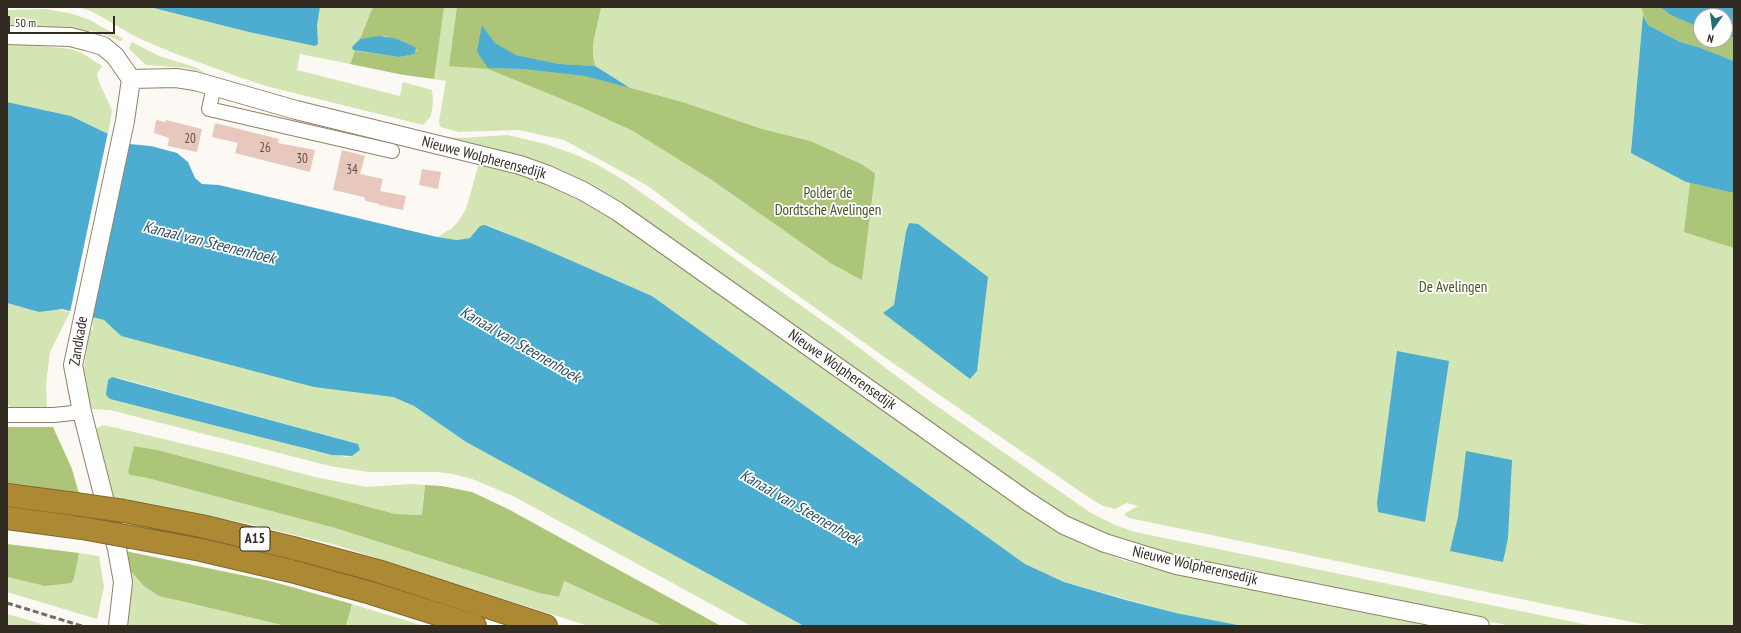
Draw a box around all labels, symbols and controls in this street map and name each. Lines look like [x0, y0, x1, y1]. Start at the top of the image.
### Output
scale bar [10, 8, 117, 34]
north arrow [1693, 8, 1733, 48]
text: 50 m [15, 15, 36, 30]
text: N [1706, 31, 1715, 46]
house number: 20 [184, 131, 196, 147]
street label: Nieuwe Wolpherensedijk [420, 133, 548, 183]
house number: 26 [259, 140, 271, 156]
house number: 30 [296, 151, 308, 167]
house number: 34 [346, 162, 358, 178]
park label: Polder de Dordtsche Avelingen [775, 185, 881, 220]
water label: Kanaal van Steenenhoek [141, 217, 277, 269]
park label: De Avelingen [1419, 279, 1487, 297]
water label: Kanaal van Steenenhoek [457, 303, 583, 387]
street label: Zandkade [66, 315, 92, 367]
street label: Nieuwe Wolpherensedijk [784, 326, 900, 414]
water label: Kanaal van Steenenhoek [737, 466, 863, 550]
road number: A15 [240, 527, 270, 551]
street label: Nieuwe Wolpherensedijk [1131, 543, 1259, 589]

